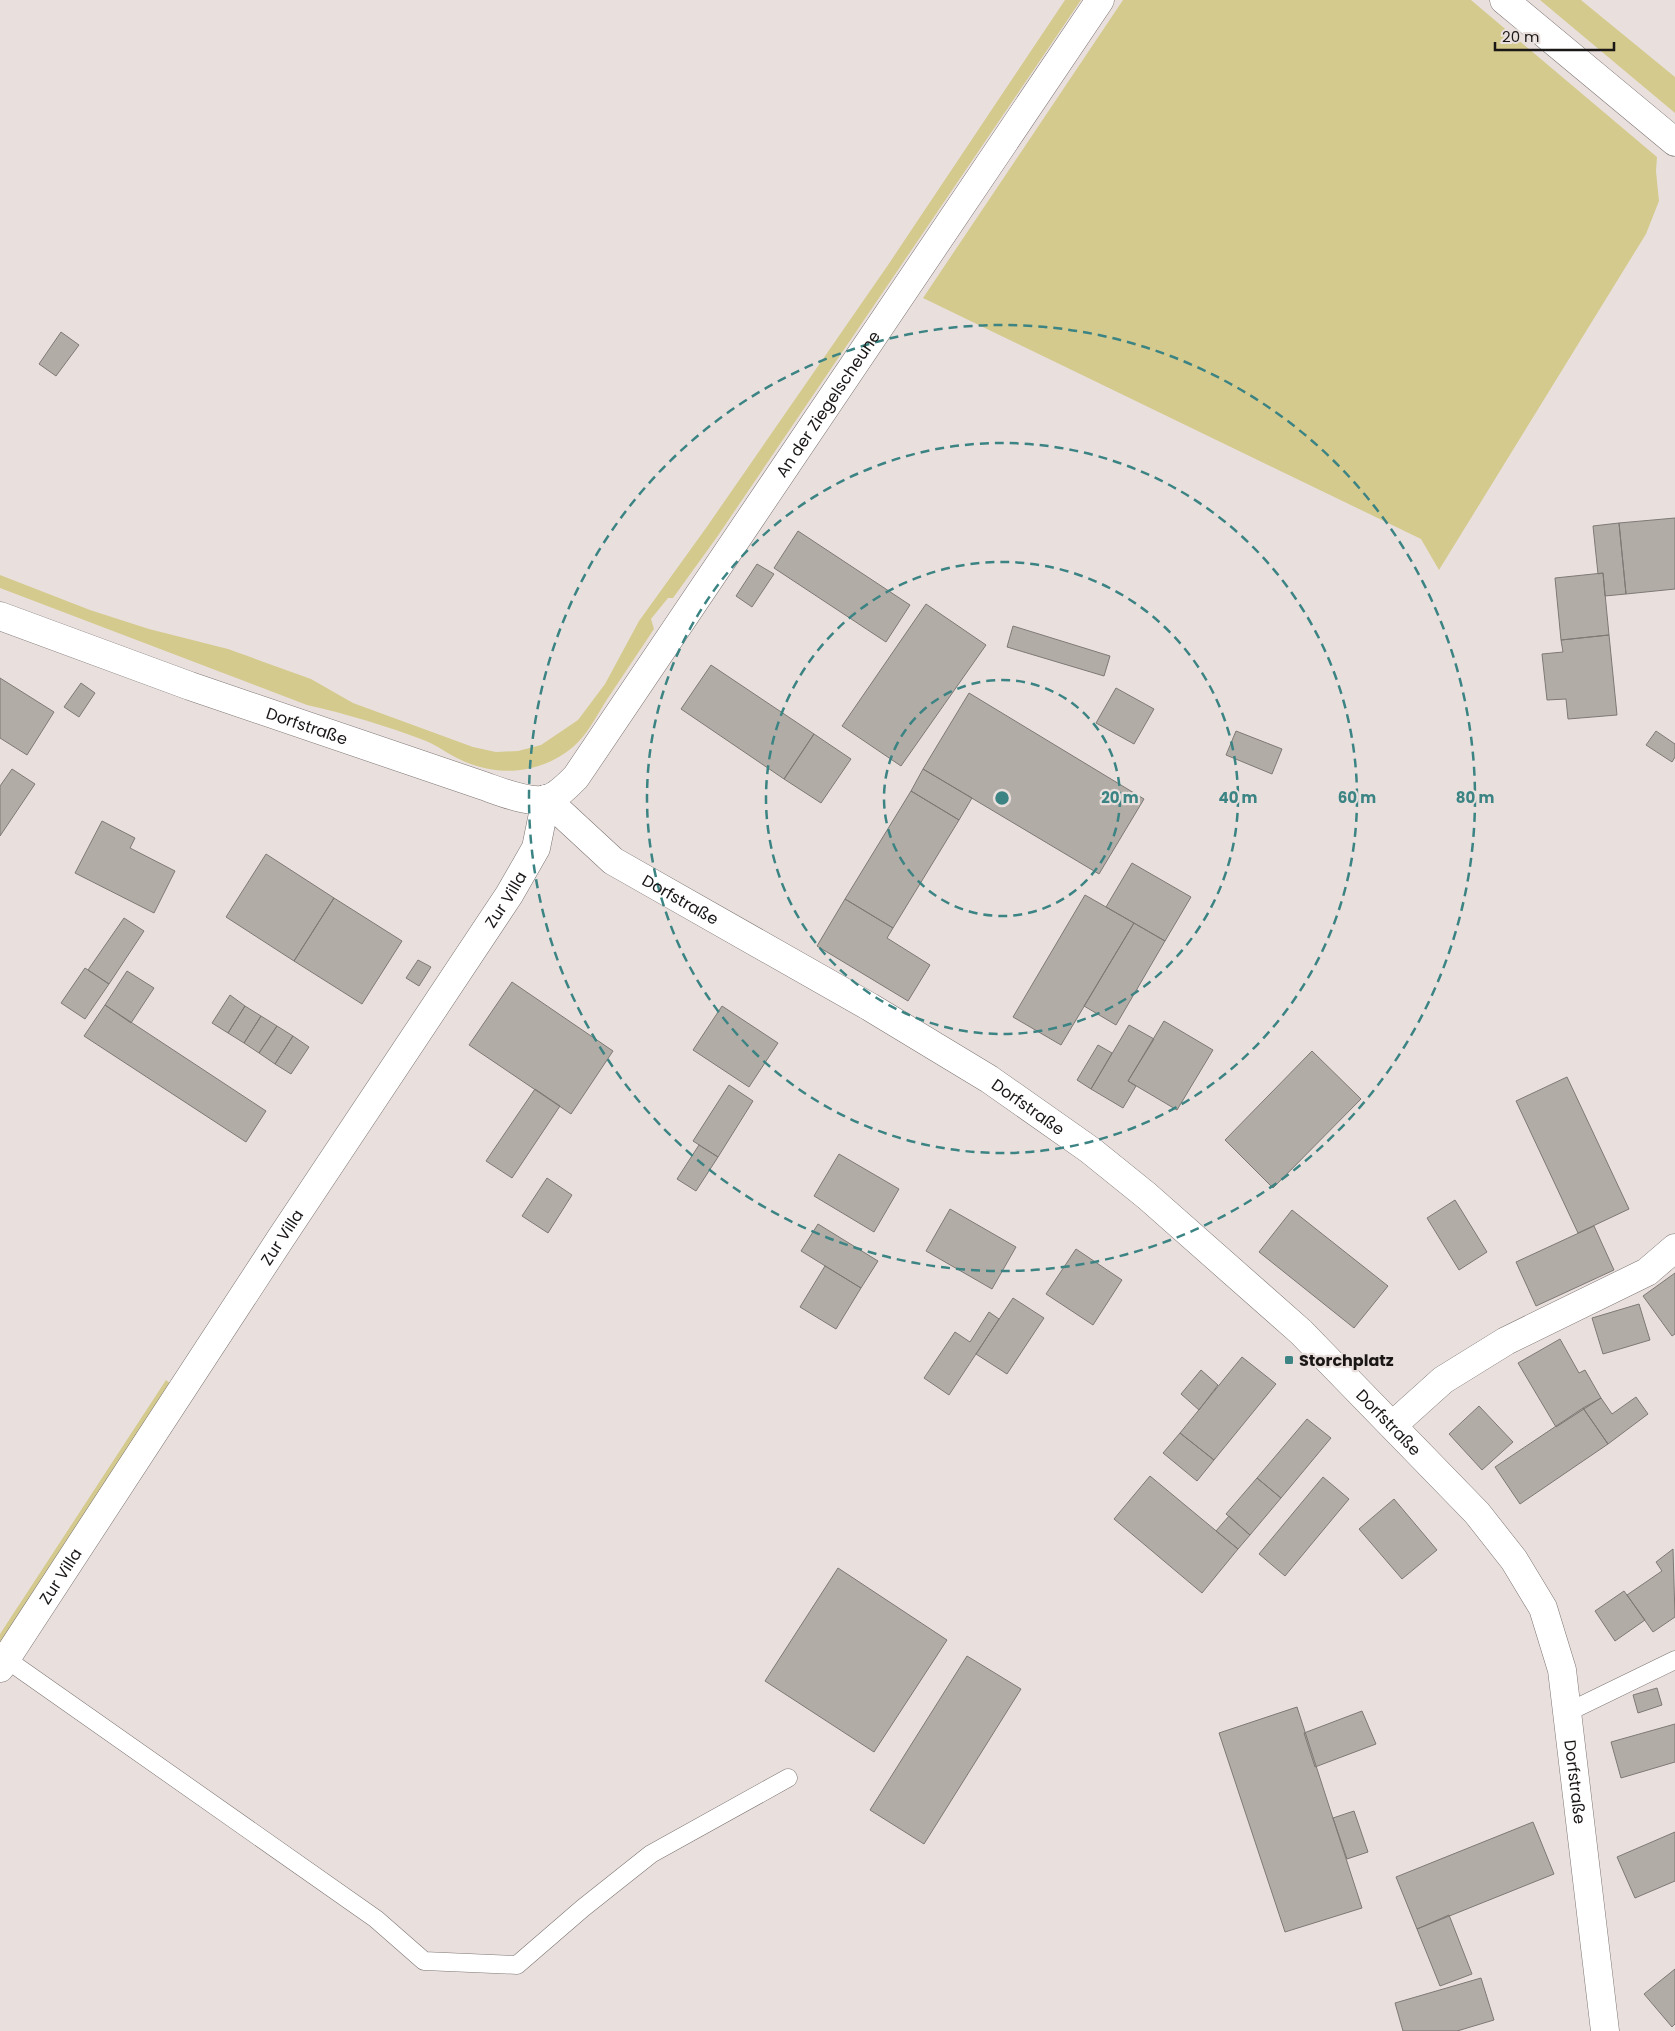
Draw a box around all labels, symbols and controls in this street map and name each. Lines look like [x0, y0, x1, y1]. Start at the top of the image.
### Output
scale bar [1495, 20, 1614, 52]
text: 20 m [1502, 26, 1540, 47]
street label: An der Ziegelscheune [770, 326, 885, 482]
street label: Dorfstraße [263, 701, 351, 750]
text: 20 m [1101, 787, 1139, 808]
text: 40 m [1218, 787, 1258, 808]
text: 60 m [1338, 787, 1376, 808]
text: 80 m [1456, 787, 1494, 808]
centre of rings [993, 789, 1011, 807]
street label: Zur Villa [479, 867, 532, 932]
street label: Dorfstraße [638, 868, 723, 930]
street label: Dorfstraße [987, 1073, 1070, 1140]
street label: Zur Villa [255, 1204, 309, 1269]
place label: Storchplatz [1299, 1349, 1394, 1372]
marker: Storchplatz [1283, 1354, 1295, 1366]
street label: Dorfstraße [1351, 1384, 1427, 1461]
street label: Zur Villa [33, 1543, 87, 1608]
street label: Dorfstraße [1559, 1739, 1592, 1825]

